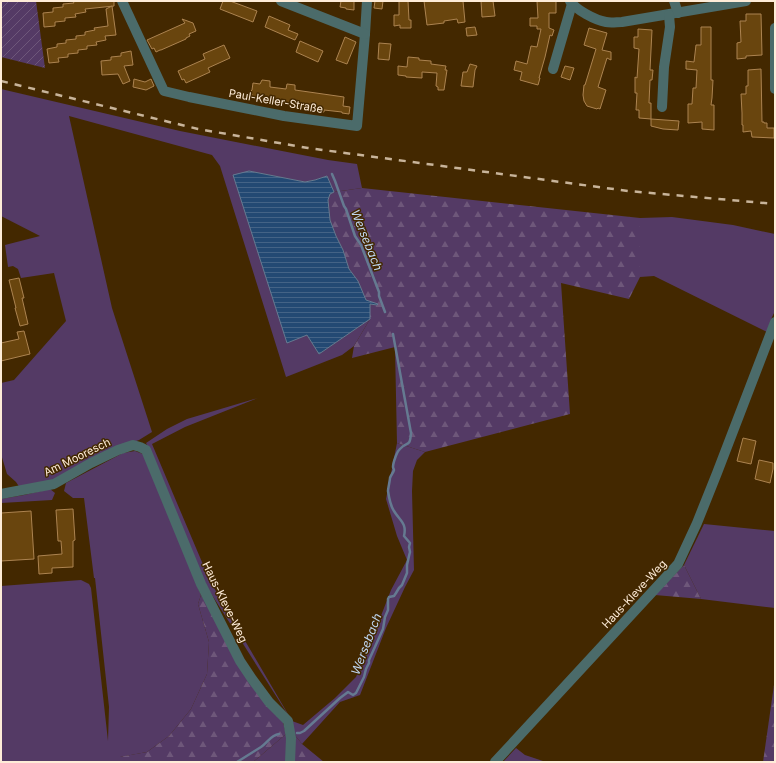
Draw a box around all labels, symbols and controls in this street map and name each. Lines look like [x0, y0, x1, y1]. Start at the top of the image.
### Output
street label: Paul-Keller-Straße [228, 86, 324, 116]
water label: Wersebach [348, 207, 386, 273]
street label: Am Mooresch [41, 435, 113, 479]
street label: Haus-Kleve-Weg [599, 557, 669, 631]
street label: Haus-Kleve-Weg [199, 559, 251, 645]
water label: Wersebach [347, 611, 385, 677]

